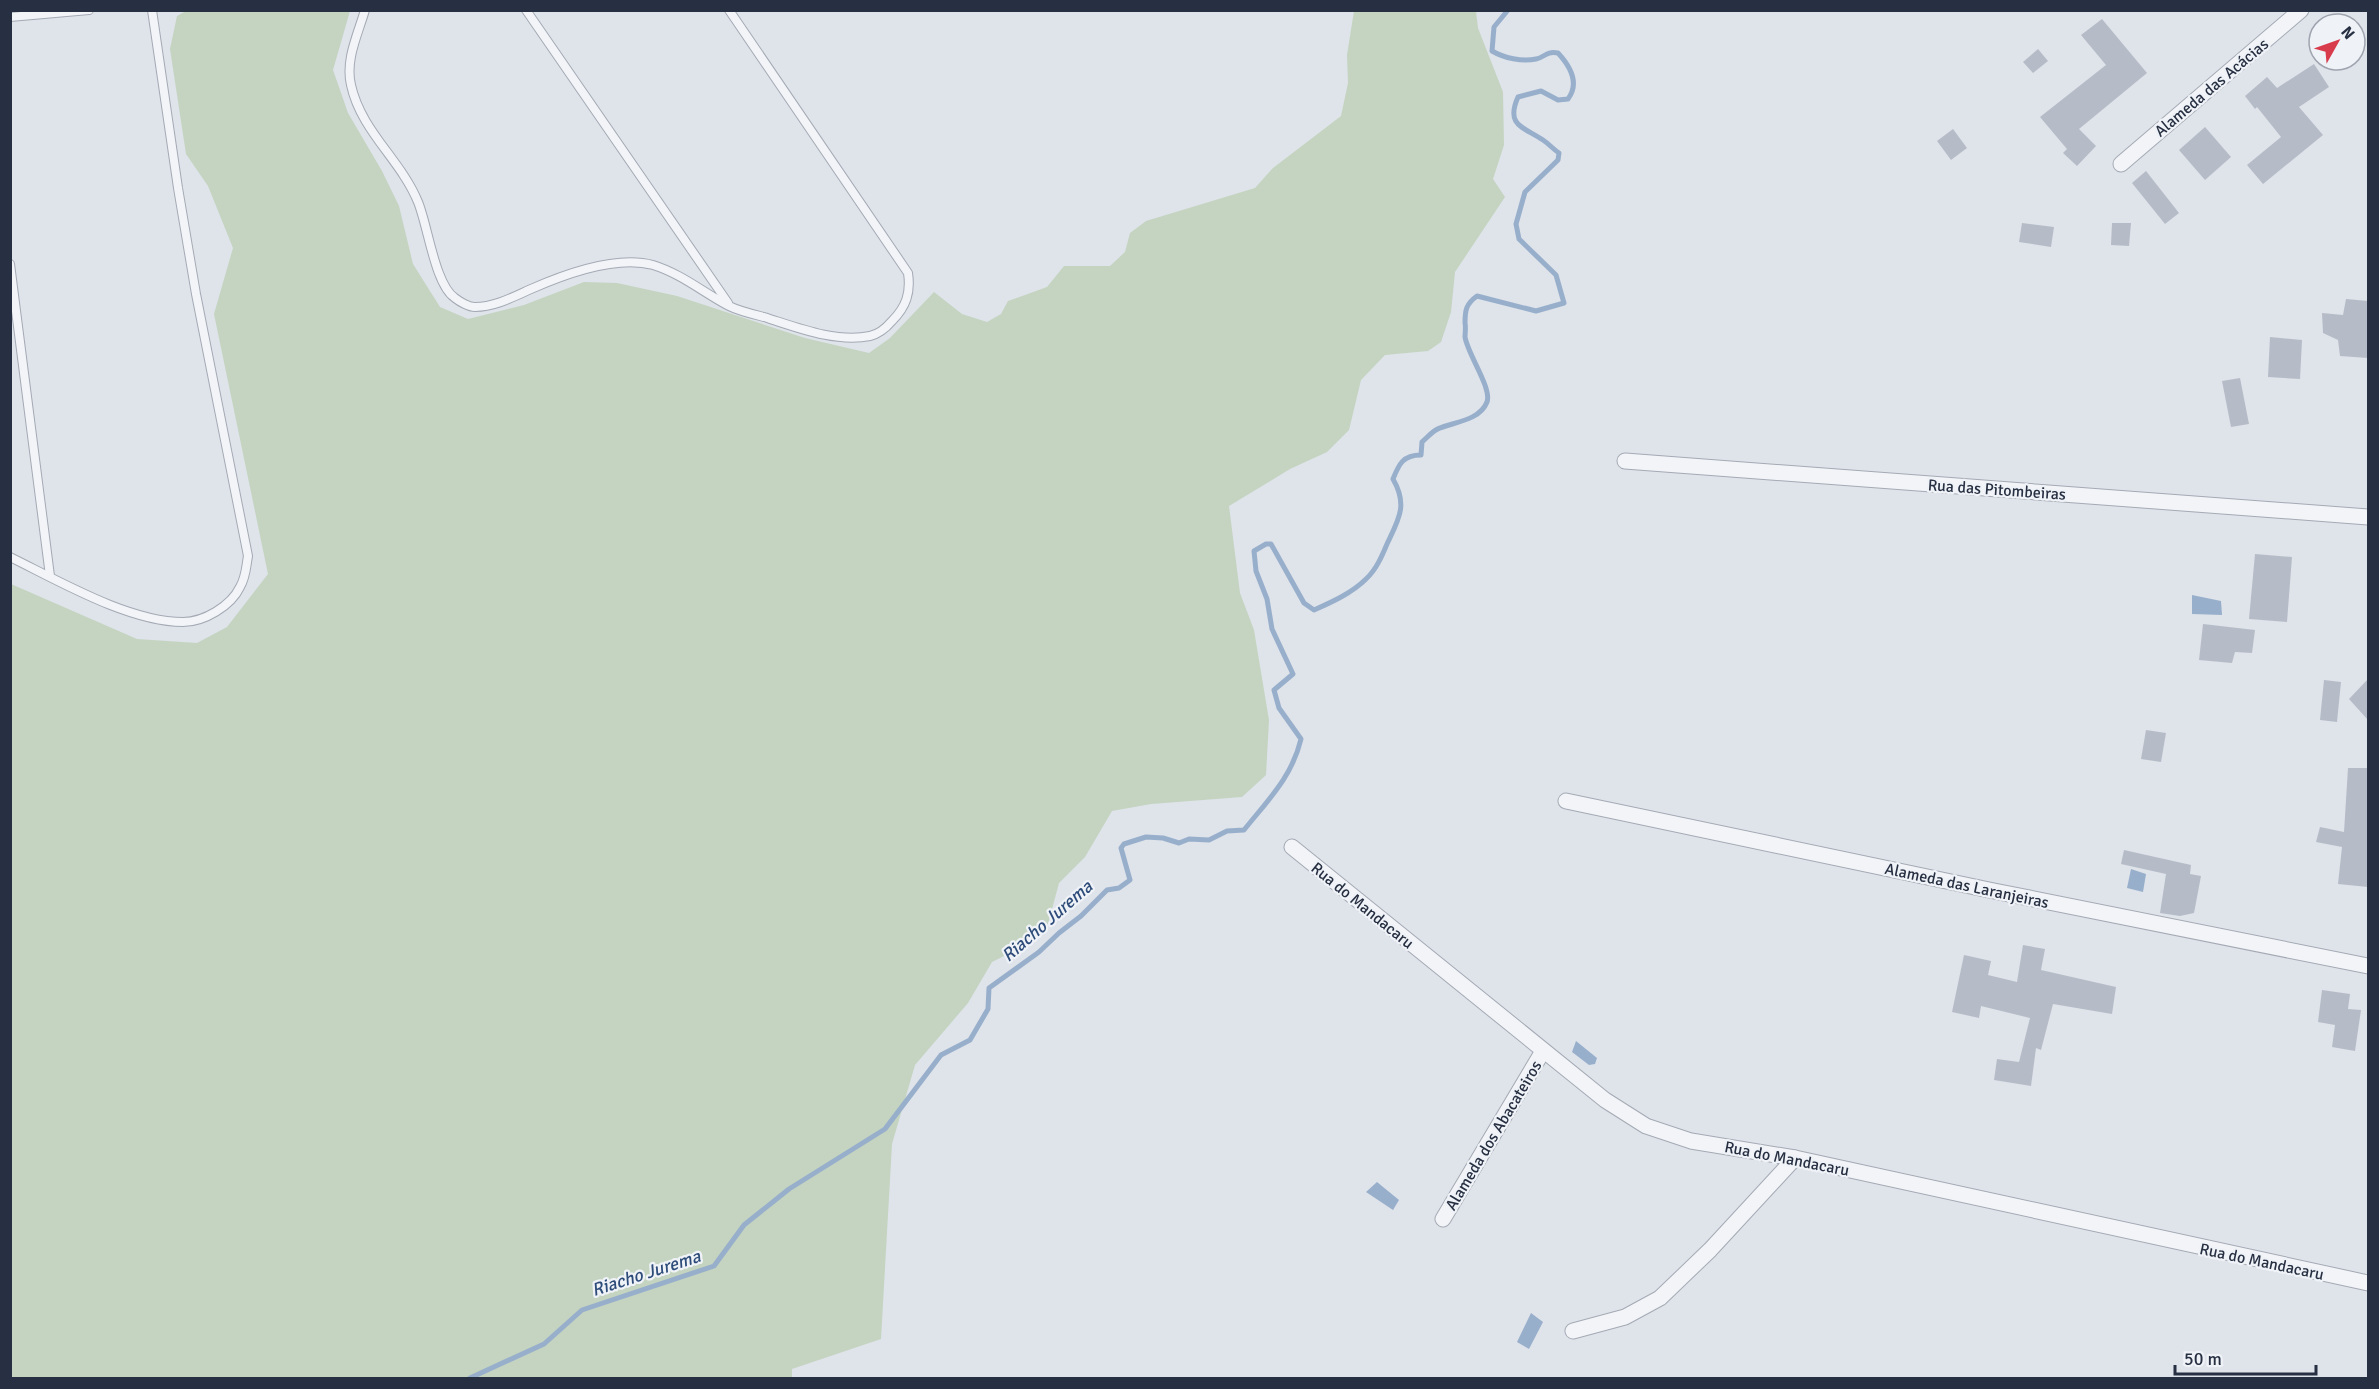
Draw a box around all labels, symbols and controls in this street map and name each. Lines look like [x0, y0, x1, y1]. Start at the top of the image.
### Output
north arrow [2307, 12, 2367, 72]
text: N [2336, 22, 2359, 44]
street label: Alameda das Acácias [2151, 34, 2273, 141]
street label: Rua das Pitombeiras [1927, 475, 2067, 505]
street label: Rua do Mandacaru [1307, 858, 1418, 953]
street label: Alameda das Laranjeiras [1883, 859, 2051, 913]
water label: Riacho Jurema [997, 875, 1098, 966]
street label: Alameda dos Abacateiros [1441, 1057, 1546, 1214]
street label: Rua do Mandacaru [1723, 1137, 1851, 1181]
street label: Rua do Mandacaru [2198, 1239, 2326, 1285]
water label: Riacho Jurema [589, 1245, 704, 1301]
scale bar [2175, 1338, 2316, 1376]
text: 50 m [2184, 1348, 2222, 1370]

